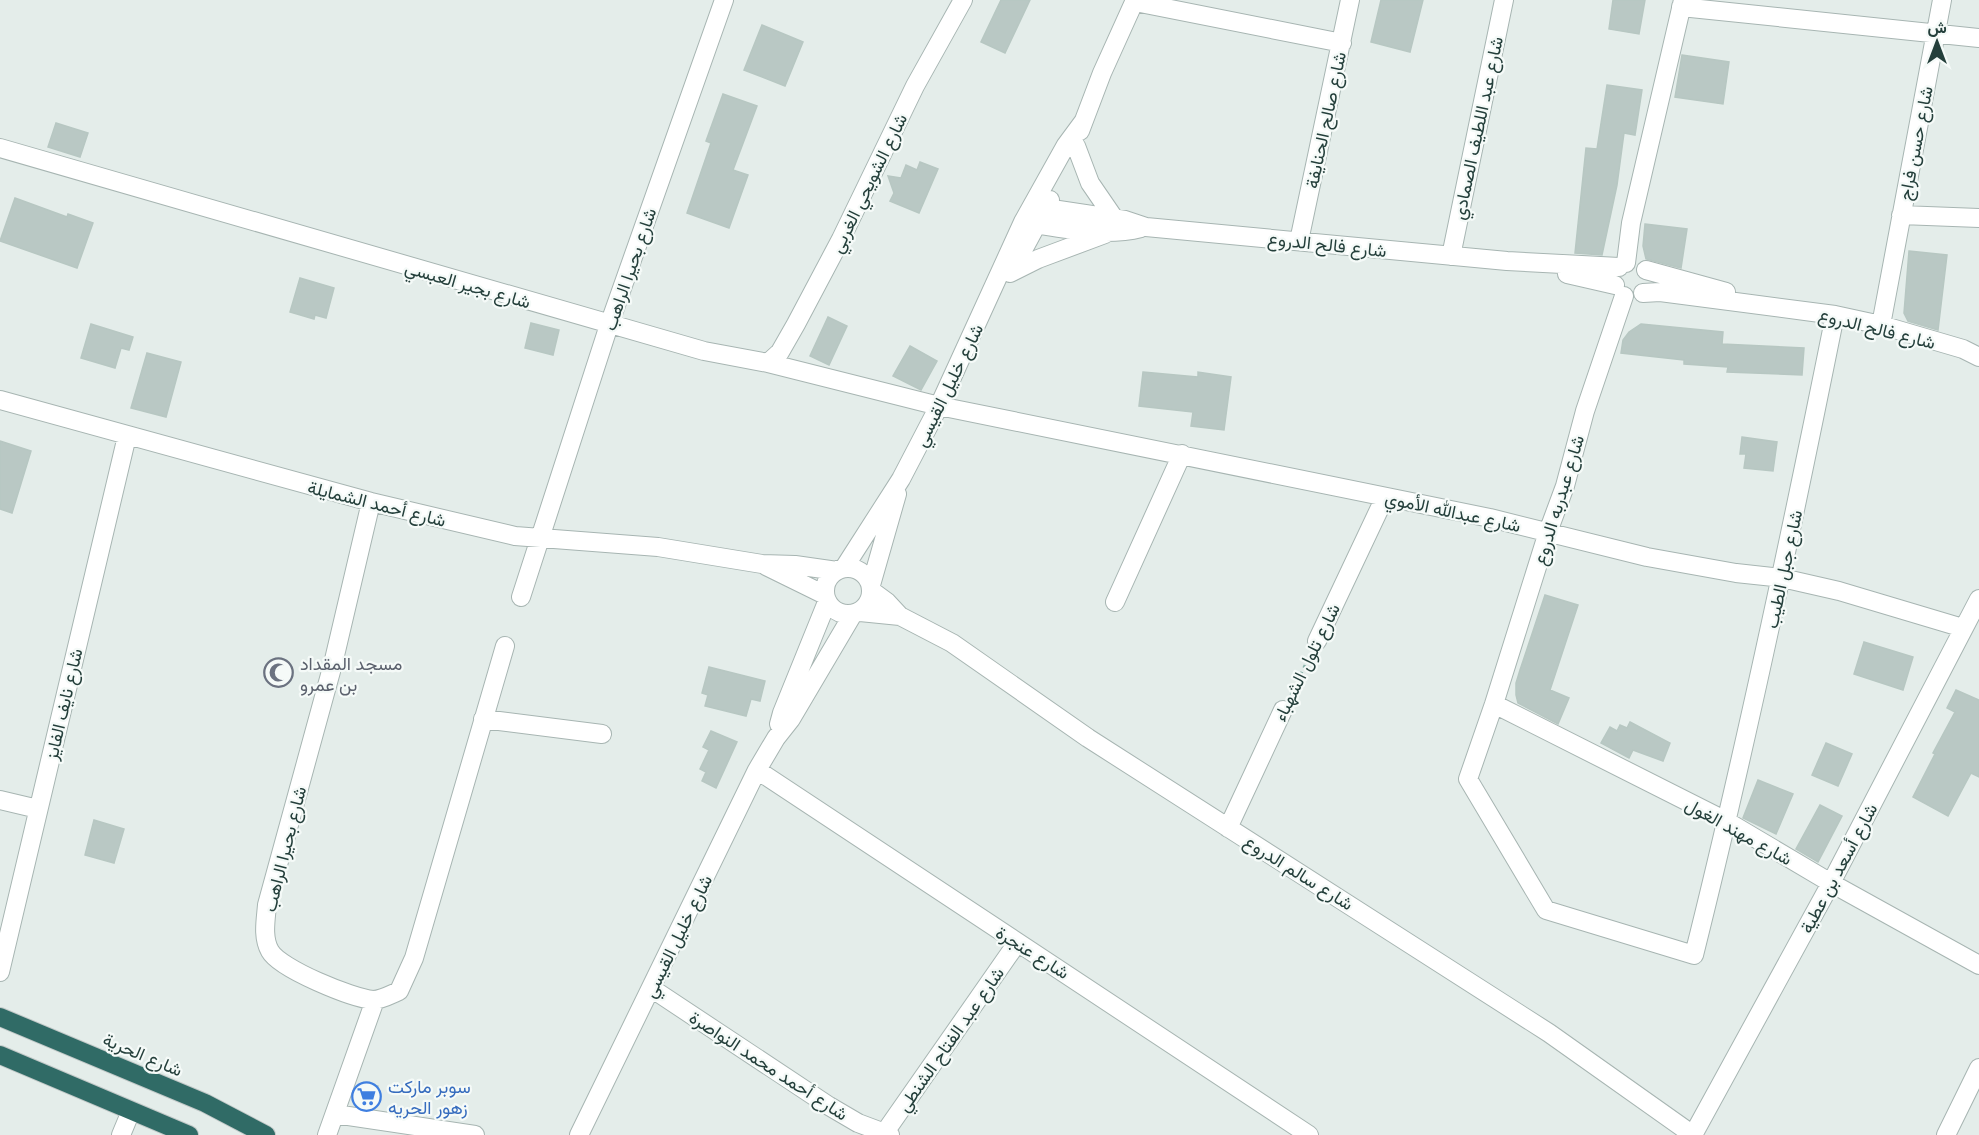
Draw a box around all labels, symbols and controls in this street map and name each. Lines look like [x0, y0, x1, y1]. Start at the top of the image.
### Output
north arrow [1907, 12, 1967, 72]
text: ش [1927, 17, 1947, 37]
street label: شارع عبد اللطيف الصمادي [1447, 34, 1512, 223]
street label: شارع صالح الحنايفة [1300, 50, 1352, 191]
street label: شارع حسن فراج [1893, 84, 1939, 202]
street label: شارع الشويحي الغربي [825, 110, 916, 258]
street label: شارع بحيرا الراهب [598, 205, 662, 334]
street label: شارع فالح الدروع [1266, 227, 1388, 263]
street label: شارع بجير العبسي [401, 256, 533, 317]
street label: شارع فالح الدروع [1816, 303, 1938, 355]
street label: شارع خليل القيسي [909, 320, 992, 452]
street label: شارع عبدربه الدروع [1528, 432, 1590, 568]
street label: شارع أحمد الشمايلة [305, 475, 448, 533]
street label: شارع عبدالله الأموي [1382, 486, 1523, 541]
street label: شارع جبل الطيب [1760, 508, 1808, 631]
street label: شارع تلول الشهباء [1268, 599, 1346, 725]
street label: شارع نايف الفايز [39, 646, 88, 763]
place label: مسجد المقداد بن عمرو [300, 652, 402, 696]
mosque icon: مسجد المقداد بن عمرو [263, 657, 295, 689]
street label: شارع بحيرا الراهب [258, 784, 312, 915]
street label: شارع مهند الغول [1681, 793, 1796, 871]
street label: شارع أسعد بن عطية [1794, 799, 1883, 938]
street label: شارع سالم الدروع [1239, 830, 1358, 916]
street label: شارع خليل القيسي [638, 871, 721, 1003]
street label: شارع عنجرة [991, 921, 1074, 985]
street label: شارع عبد الفتاح الشنطي [892, 962, 1012, 1118]
street label: شارع أحمد محمد النواصرة [685, 1006, 852, 1126]
street label: شارع الحرية [99, 1027, 186, 1082]
place label: سوبر ماركت زهور الحريه [388, 1075, 471, 1119]
supermarket icon: سوبر ماركت زهور الحريه [351, 1080, 383, 1112]

